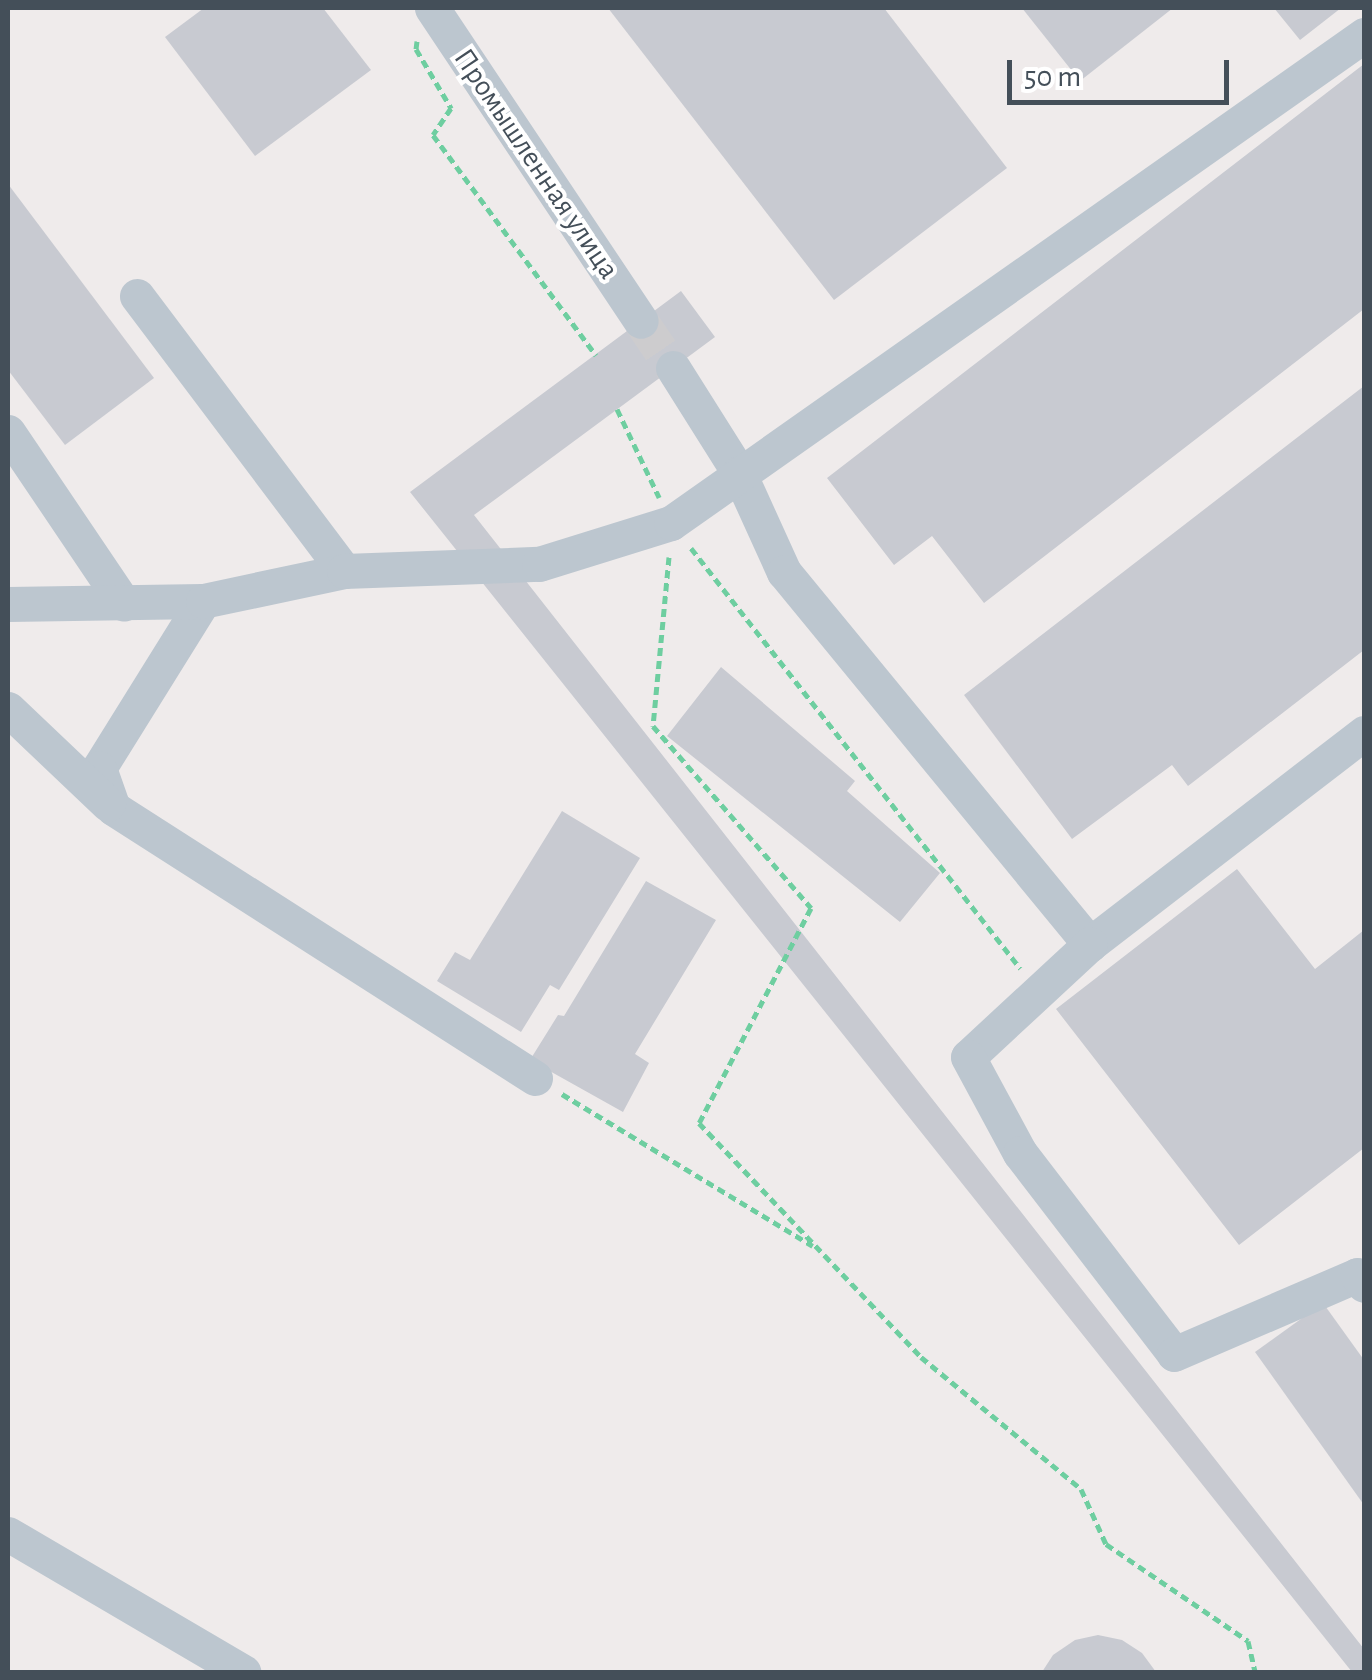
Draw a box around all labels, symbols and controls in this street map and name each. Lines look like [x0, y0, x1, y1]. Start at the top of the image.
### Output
scale bar [1012, 40, 1234, 102]
street label: Промышленная улица [445, 42, 627, 286]
text: 50 m [1024, 62, 1081, 92]

